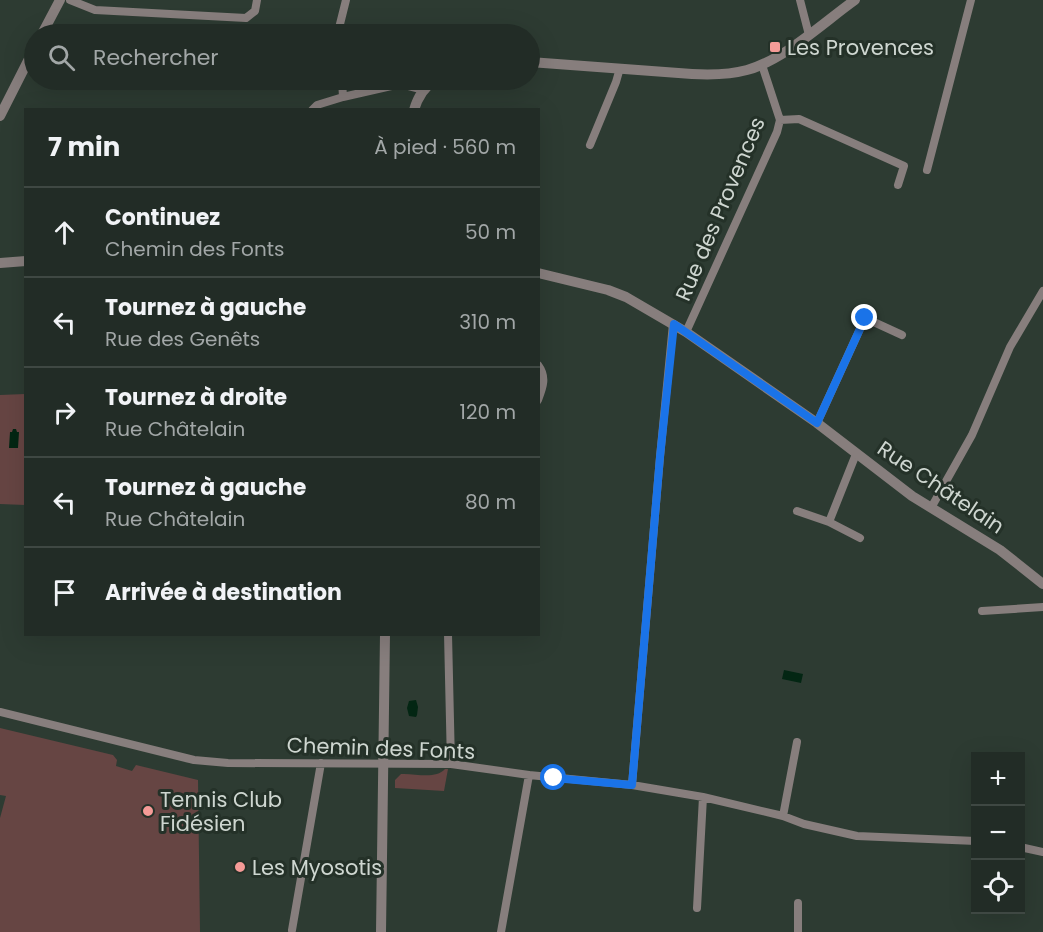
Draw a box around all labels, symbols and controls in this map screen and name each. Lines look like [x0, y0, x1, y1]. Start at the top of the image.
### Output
search box [24, 24, 540, 90]
place label: Les Provences [787, 33, 934, 62]
marker: Les Provences [768, 40, 782, 54]
icon: search [45, 41, 78, 74]
text: Rechercher [93, 42, 219, 73]
street label: Rue des Provences [668, 113, 772, 305]
text: 7 min [48, 129, 120, 165]
text: À pied · 560 m [374, 133, 516, 161]
text: Continuez [105, 202, 220, 233]
icon: ahead [48, 216, 81, 249]
text: 50 m [465, 218, 516, 246]
text: Chemin des Fonts [105, 235, 284, 263]
text: Tournez à gauche [105, 292, 306, 323]
route end [851, 304, 877, 330]
icon: left [48, 306, 81, 339]
text: 310 m [459, 308, 516, 336]
text: Rue des Genêts [105, 325, 260, 353]
text: Tournez à droite [105, 382, 287, 413]
icon: right [48, 396, 81, 429]
text: 120 m [460, 398, 516, 426]
text: Rue Châtelain [105, 415, 245, 443]
street label: Rue Châtelain [872, 434, 1010, 540]
text: Tournez à gauche [105, 472, 306, 503]
icon: left [48, 486, 81, 519]
text: 80 m [465, 488, 516, 516]
text: Rue Châtelain [105, 505, 245, 533]
icon: arrive [48, 576, 81, 609]
text: Arrivée à destination [105, 577, 342, 608]
street label: Chemin des Fonts [286, 730, 476, 766]
map controls [971, 752, 1025, 914]
button: + [971, 752, 1025, 806]
route start [540, 764, 566, 790]
place label: Tennis Club Fidésien [160, 785, 282, 838]
marker: Tennis Club Fidésien [141, 804, 155, 818]
button: − [971, 806, 1025, 860]
place label: Les Myosotis [252, 853, 382, 882]
marker: Les Myosotis [233, 860, 247, 874]
button: locate [971, 860, 1025, 914]

